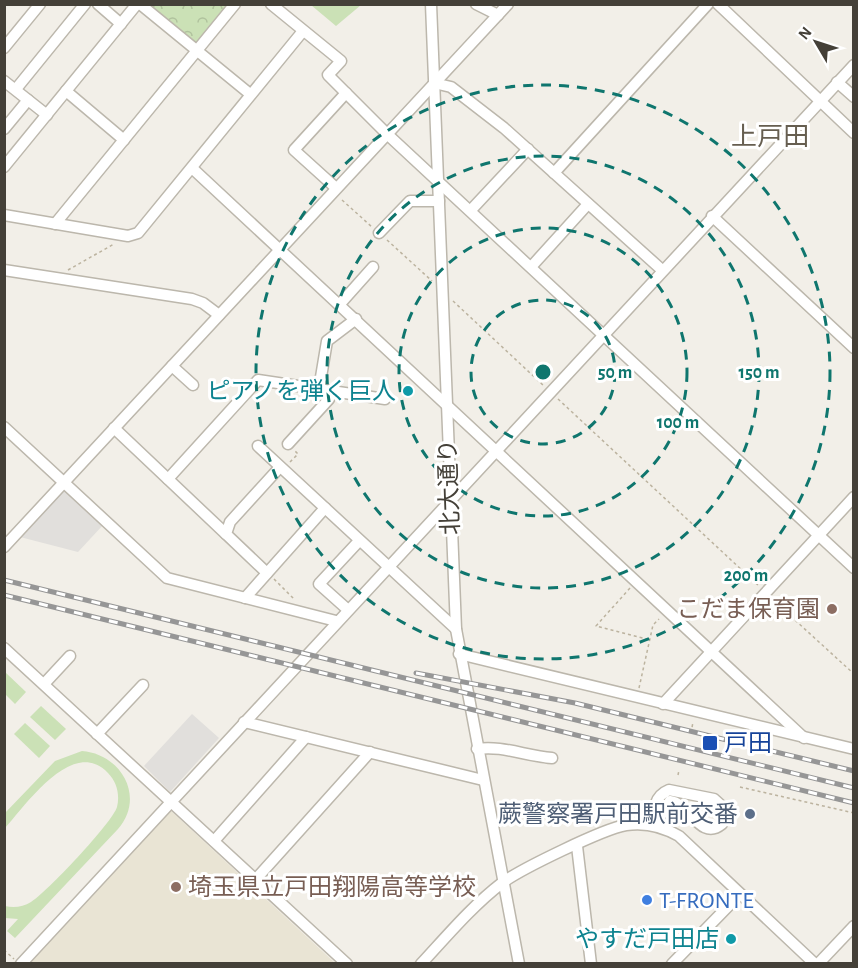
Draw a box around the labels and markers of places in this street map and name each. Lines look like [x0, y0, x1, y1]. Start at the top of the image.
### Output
centre of rings [533, 362, 553, 382]
place label: ピアノを弾く巨人 [206, 378, 396, 404]
marker: ピアノを弾く巨人 [401, 384, 415, 398]
place label: こだま保育園 [676, 596, 820, 622]
marker: こだま保育園 [825, 602, 839, 616]
place label: 戸田 [724, 732, 772, 756]
marker: 戸田 [701, 734, 719, 752]
place label: 蕨警察署戸田駅前交番 [498, 801, 738, 827]
marker: 蕨警察署戸田駅前交番 [743, 807, 757, 821]
place label: 埼玉県立戸田翔陽高等学校 [188, 874, 476, 900]
marker: 埼玉県立戸田翔陽高等学校 [169, 880, 183, 894]
place label: T-FRONTE [659, 889, 754, 913]
marker: T-FRONTE [640, 893, 654, 907]
place label: やすだ戸田店 [575, 926, 719, 952]
marker: やすだ戸田店 [724, 932, 738, 946]

